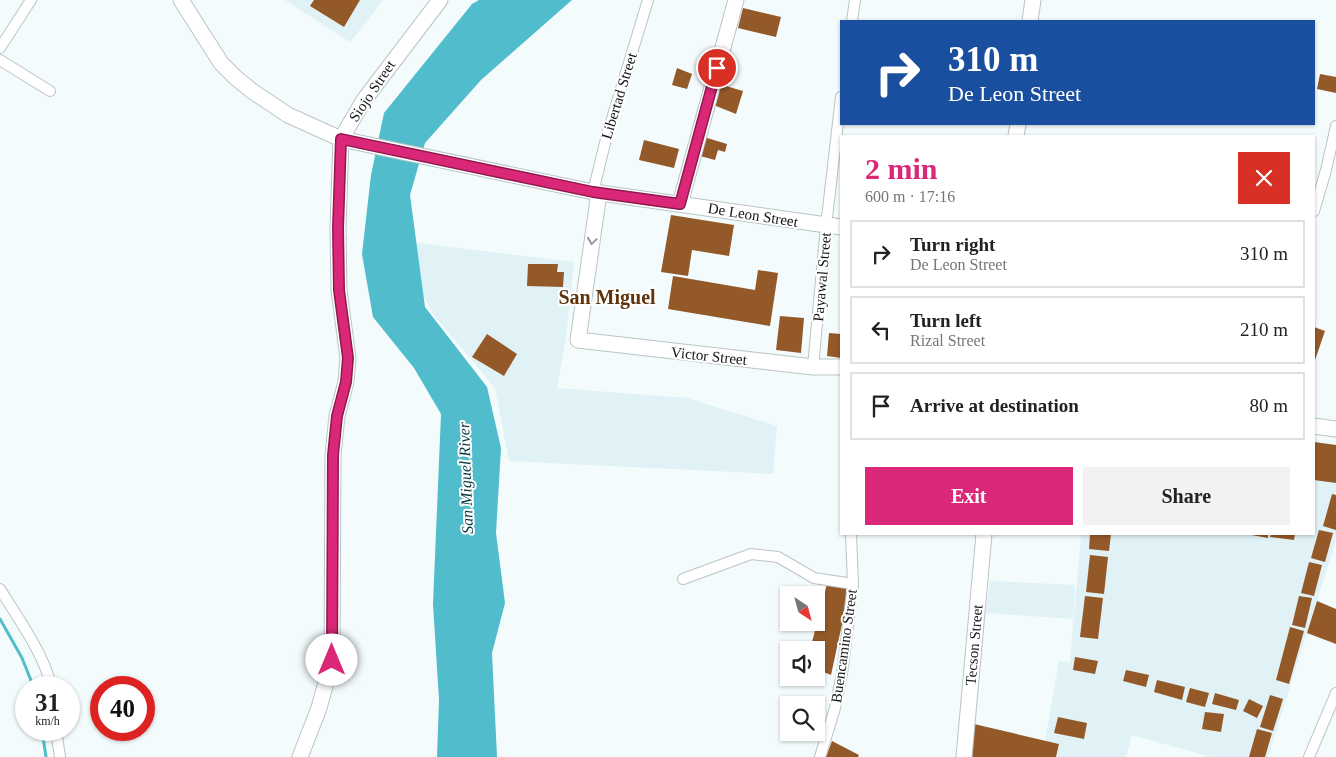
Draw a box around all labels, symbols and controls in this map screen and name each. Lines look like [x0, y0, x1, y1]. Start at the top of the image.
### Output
icon: right [865, 40, 930, 105]
text: 310 m [948, 40, 1038, 79]
pin [696, 47, 738, 89]
street label: Libertad Street [598, 50, 640, 141]
icon: arrive [703, 54, 731, 82]
street label: Siojo Street [346, 57, 399, 125]
text: De Leon Street [948, 81, 1081, 106]
text: 2 min [865, 152, 938, 185]
button: close [1238, 152, 1290, 204]
text: 600 m · 17:16 [865, 188, 955, 205]
street label: De Leon Street [707, 200, 800, 230]
street label: Payawal Street [810, 231, 834, 322]
text: Turn right [910, 234, 995, 255]
one-way arrow [587, 237, 598, 245]
icon: right [867, 240, 895, 268]
text: 310 m [1240, 243, 1288, 264]
text: De Leon Street [910, 256, 1007, 273]
district label: San Miguel [558, 286, 656, 309]
text: Turn left [910, 310, 982, 331]
icon: left [867, 316, 895, 344]
text: 210 m [1240, 319, 1288, 340]
text: Rizal Street [910, 332, 985, 349]
street label: Victor Street [670, 344, 749, 368]
icon: arrive [867, 392, 895, 420]
text: Arrive at destination [910, 395, 1079, 416]
text: 80 m [1249, 395, 1288, 416]
water label: San Miguel River [455, 421, 477, 534]
button: Exit [865, 467, 1073, 525]
button: Share [1083, 467, 1290, 525]
north arrow [780, 586, 825, 631]
map controls [780, 586, 825, 741]
street label: Buencamino Street [828, 587, 860, 704]
street label: Tecson Street [962, 603, 986, 686]
position arrow [305, 633, 357, 685]
button: sound [780, 641, 825, 686]
speed limit sign: 40 [90, 676, 155, 741]
text: 31 [35, 689, 60, 716]
button: search [780, 696, 825, 741]
text: km/h [35, 714, 60, 728]

